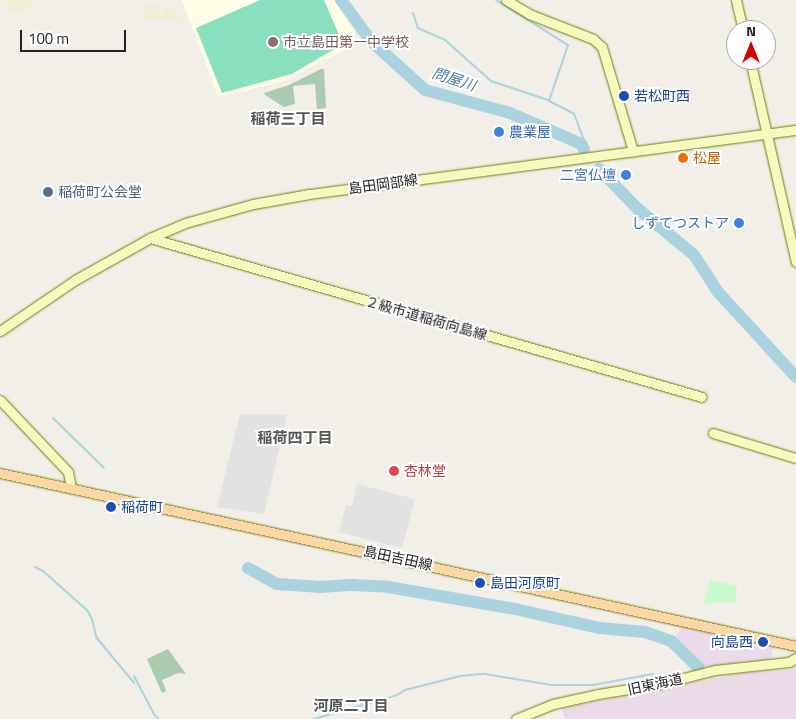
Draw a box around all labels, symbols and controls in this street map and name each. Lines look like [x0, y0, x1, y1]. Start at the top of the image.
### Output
scale bar [22, 20, 129, 52]
north arrow [726, 20, 776, 70]
text: N [746, 20, 756, 41]
text: 100 m [28, 27, 69, 50]
place label: 市立島田第一中学校 [283, 34, 409, 50]
marker: 市立島田第一中学校 [267, 36, 279, 48]
water label: 問屋川 [430, 63, 478, 95]
place label: 若松町西 [634, 88, 690, 104]
marker: 若松町西 [618, 90, 630, 102]
district label: 稲荷三丁目 [251, 110, 325, 128]
place label: 農業屋 [509, 124, 551, 140]
marker: 農業屋 [493, 126, 505, 138]
place label: 松屋 [693, 150, 721, 166]
marker: 松屋 [677, 152, 689, 164]
place label: 二宮仏壇 [560, 167, 616, 183]
marker: 二宮仏壇 [620, 169, 632, 181]
street label: 島田岡部線 [347, 171, 419, 197]
place label: 稲荷町公会堂 [58, 184, 142, 200]
marker: 稲荷町公会堂 [42, 186, 54, 198]
place label: しずてつストア [631, 215, 729, 231]
marker: しずてつストア [733, 217, 745, 229]
street label: ２級市道稲荷向島線 [363, 293, 489, 343]
district label: 稲荷四丁目 [258, 429, 332, 447]
place label: 杏林堂 [404, 463, 446, 479]
marker: 杏林堂 [388, 465, 400, 477]
place label: 稲荷町 [121, 499, 163, 515]
marker: 稲荷町 [105, 501, 117, 513]
street label: 島田吉田線 [362, 543, 434, 573]
place label: 島田河原町 [490, 575, 560, 591]
marker: 島田河原町 [474, 577, 486, 589]
place label: 向島西 [711, 634, 753, 650]
marker: 向島西 [757, 636, 769, 648]
street label: 旧東海道 [626, 670, 684, 698]
district label: 河原二丁目 [314, 697, 388, 715]

